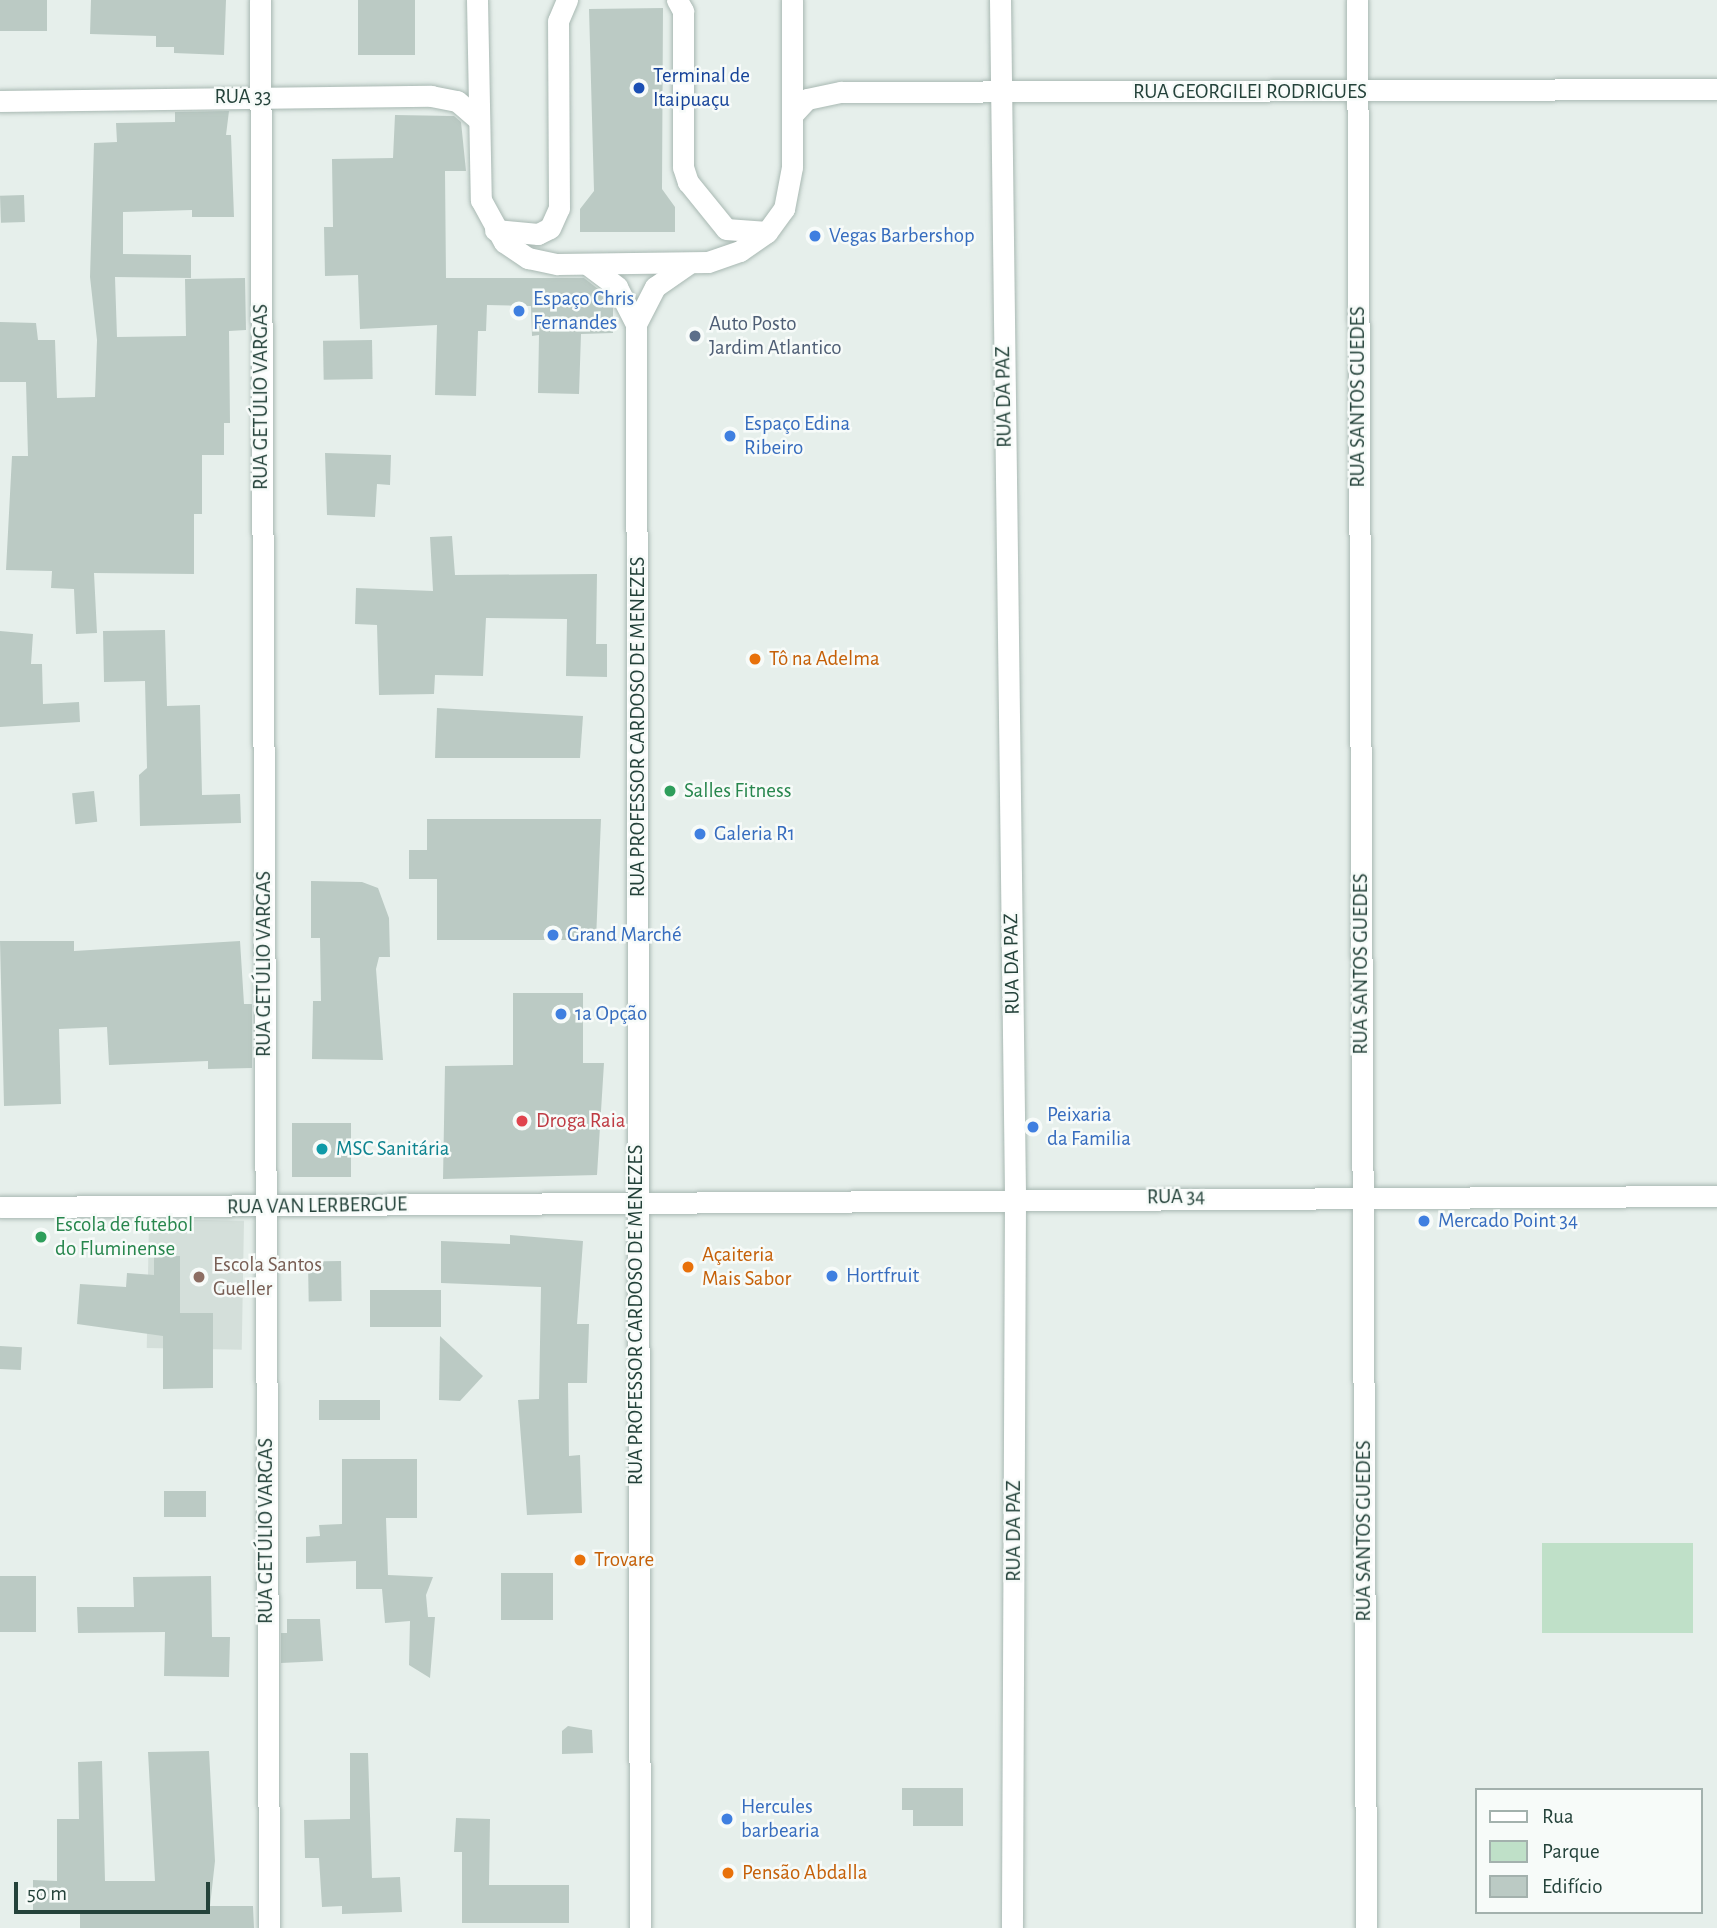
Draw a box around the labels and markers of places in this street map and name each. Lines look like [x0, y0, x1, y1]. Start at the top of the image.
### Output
place label: Terminal de Itaipuaçu [653, 63, 750, 113]
marker: Terminal de Itaipuaçu [631, 80, 647, 96]
place label: Vegas Barbershop [829, 223, 975, 249]
marker: Vegas Barbershop [807, 228, 823, 244]
place label: Espaço Chris Fernandes [533, 286, 634, 336]
marker: Espaço Chris Fernandes [511, 303, 527, 319]
place label: Auto Posto Jardim Atlantico [709, 311, 842, 361]
marker: Auto Posto Jardim Atlantico [687, 328, 703, 344]
place label: Espaço Edina Ribeiro [744, 411, 850, 461]
marker: Espaço Edina Ribeiro [722, 428, 738, 444]
place label: Tô na Adelma [769, 646, 880, 672]
marker: Tô na Adelma [747, 651, 763, 667]
place label: Salles Fitness [684, 778, 791, 804]
marker: Salles Fitness [662, 783, 678, 799]
place label: Galeria R1 [714, 821, 795, 847]
marker: Galeria R1 [692, 826, 708, 842]
place label: Grand Marché [567, 922, 682, 948]
marker: Grand Marché [545, 927, 561, 943]
place label: 1a Opção [575, 1001, 647, 1027]
marker: 1a Opção [553, 1006, 569, 1022]
place label: Peixaria da Familia [1047, 1102, 1131, 1152]
place label: Droga Raia [536, 1108, 625, 1134]
marker: Droga Raia [514, 1113, 530, 1129]
marker: Peixaria da Familia [1025, 1119, 1041, 1135]
place label: MSC Sanitária [336, 1136, 450, 1162]
marker: MSC Sanitária [314, 1141, 330, 1157]
place label: Mercado Point 34 [1438, 1208, 1578, 1234]
place label: Escola de futebol do Fluminense [55, 1212, 193, 1262]
marker: Mercado Point 34 [1416, 1213, 1432, 1229]
marker: Escola de futebol do Fluminense [33, 1229, 49, 1245]
place label: Açaiteria Mais Sabor [702, 1242, 791, 1292]
place label: Escola Santos Gueller [213, 1252, 322, 1302]
marker: Açaiteria Mais Sabor [680, 1259, 696, 1275]
place label: Hortfruit [846, 1263, 919, 1289]
marker: Hortfruit [824, 1268, 840, 1284]
marker: Escola Santos Gueller [191, 1269, 207, 1285]
place label: Trovare [594, 1547, 654, 1573]
marker: Trovare [572, 1552, 588, 1568]
place label: Hercules barbearia [741, 1794, 820, 1844]
marker: Hercules barbearia [719, 1811, 735, 1827]
place label: Pensão Abdalla [742, 1860, 867, 1886]
marker: Pensão Abdalla [720, 1865, 736, 1881]

